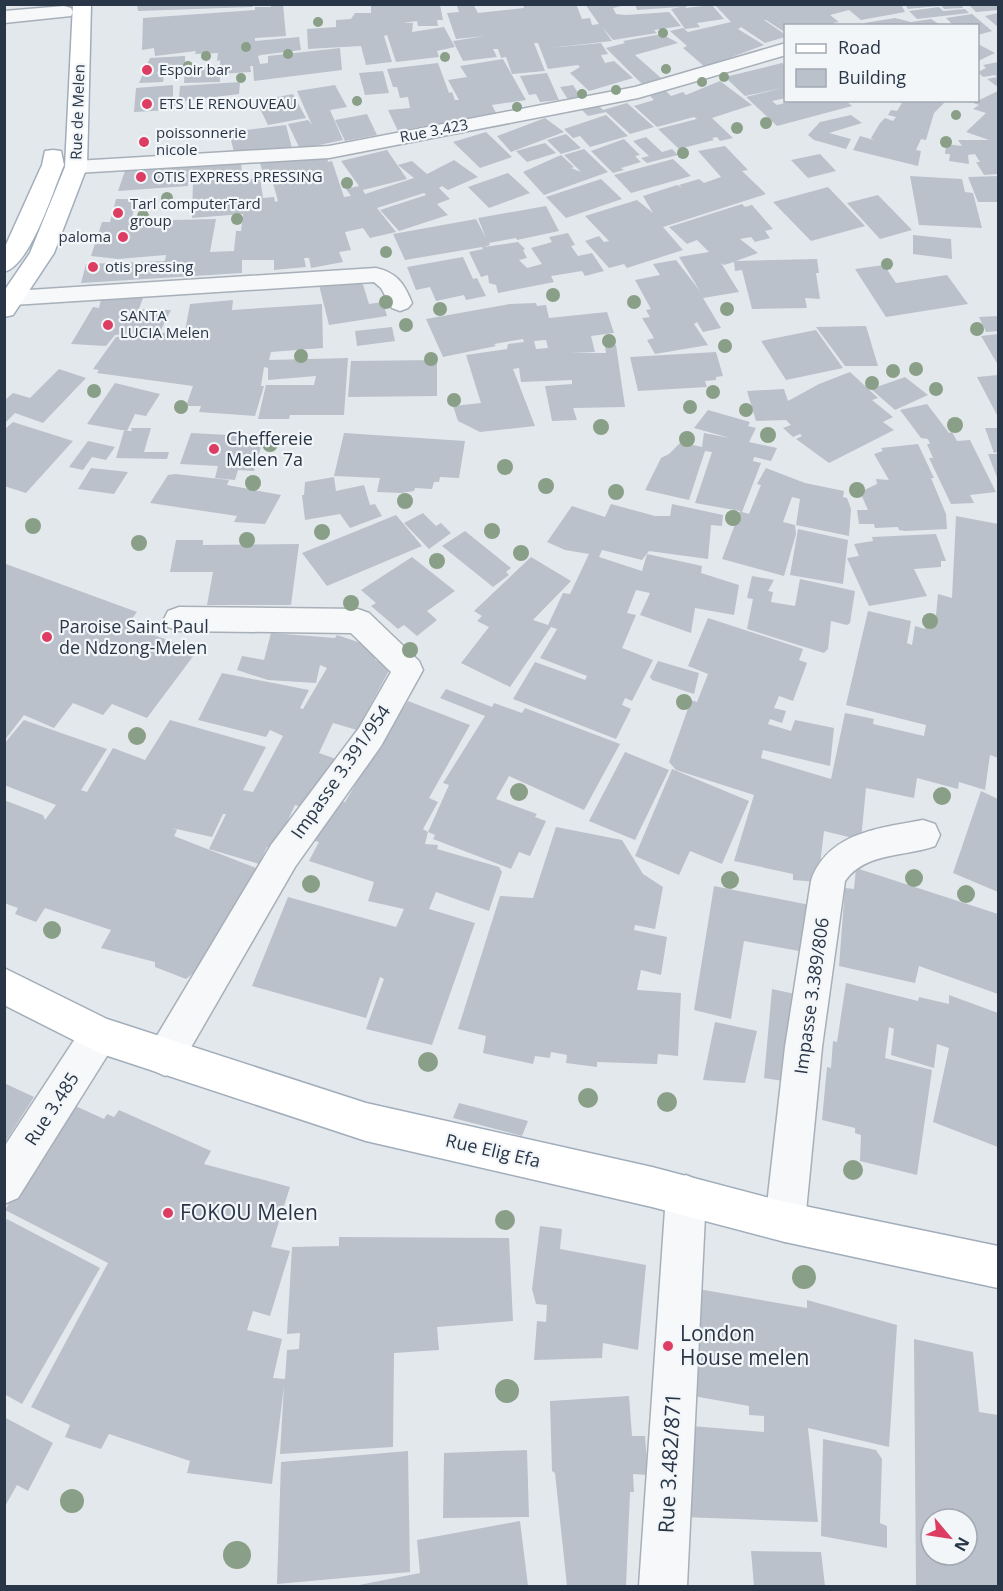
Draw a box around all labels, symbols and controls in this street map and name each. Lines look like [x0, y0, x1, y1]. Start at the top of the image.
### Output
legend [784, 24, 979, 102]
text: Road [838, 35, 881, 59]
place label: Espoir bar [159, 59, 230, 79]
marker: Espoir bar [140, 63, 154, 77]
street label: Rue de Melen [65, 64, 89, 160]
text: Building [838, 65, 906, 89]
place label: ETS LE RENOUVEAU [159, 93, 297, 113]
marker: ETS LE RENOUVEAU [140, 97, 154, 111]
street label: Rue 3.423 [398, 114, 470, 146]
place label: poissonnerie nicole [156, 122, 246, 159]
marker: poissonnerie nicole [137, 135, 151, 149]
place label: OTIS EXPRESS PRESSING [153, 166, 323, 186]
marker: OTIS EXPRESS PRESSING [134, 170, 148, 184]
place label: Tarl computerTard group [130, 193, 261, 230]
marker: Tarl computerTard group [111, 206, 125, 220]
place label: paloma [58, 226, 111, 246]
marker: paloma [116, 230, 130, 244]
place label: otis pressing [105, 256, 193, 276]
marker: otis pressing [86, 260, 100, 274]
place label: SANTA LUCIA Melen [120, 305, 209, 342]
marker: SANTA LUCIA Melen [101, 318, 115, 332]
place label: Cheffereie Melen 7a [226, 426, 313, 471]
marker: Cheffereie Melen 7a [207, 442, 221, 456]
place label: Paroise Saint Paul de Ndzong-Melen [59, 614, 209, 659]
marker: Paroise Saint Paul de Ndzong-Melen [40, 630, 54, 644]
street label: Impasse 3.391/954 [285, 700, 395, 843]
street label: Impasse 3.389/806 [788, 916, 834, 1076]
street label: Rue 3.485 [19, 1067, 84, 1150]
street label: Rue Elig Efa [443, 1127, 543, 1173]
place label: FOKOU Melen [180, 1198, 318, 1226]
marker: FOKOU Melen [161, 1206, 175, 1220]
place label: London House melen [680, 1319, 809, 1371]
marker: London House melen [661, 1339, 675, 1353]
street label: Rue 3.482/871 [651, 1392, 687, 1534]
north arrow [919, 1507, 979, 1567]
text: N [949, 1533, 975, 1555]

